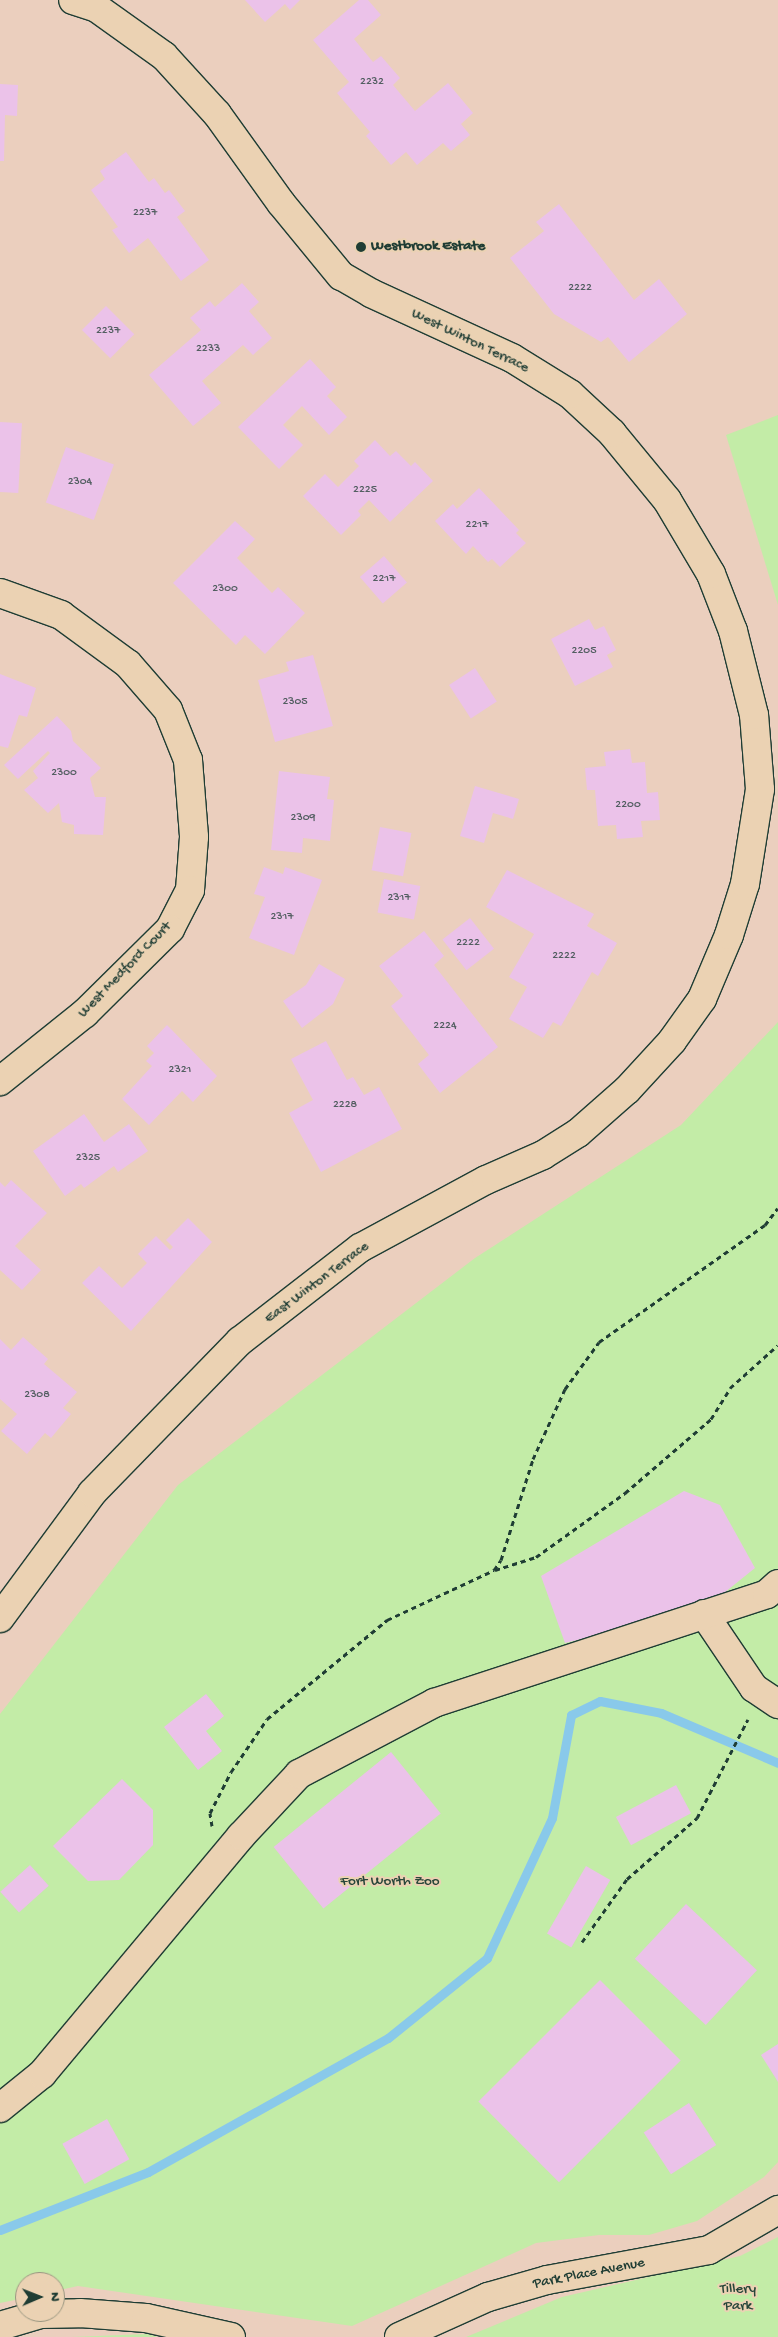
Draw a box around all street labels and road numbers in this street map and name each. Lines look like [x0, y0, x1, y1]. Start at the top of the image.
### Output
street label: West Winton Terrace [408, 305, 532, 377]
street label: West Medford Court [74, 918, 176, 1022]
street label: East Winton Terrace [261, 1238, 373, 1328]
street label: Park Place Avenue [532, 2254, 646, 2294]

